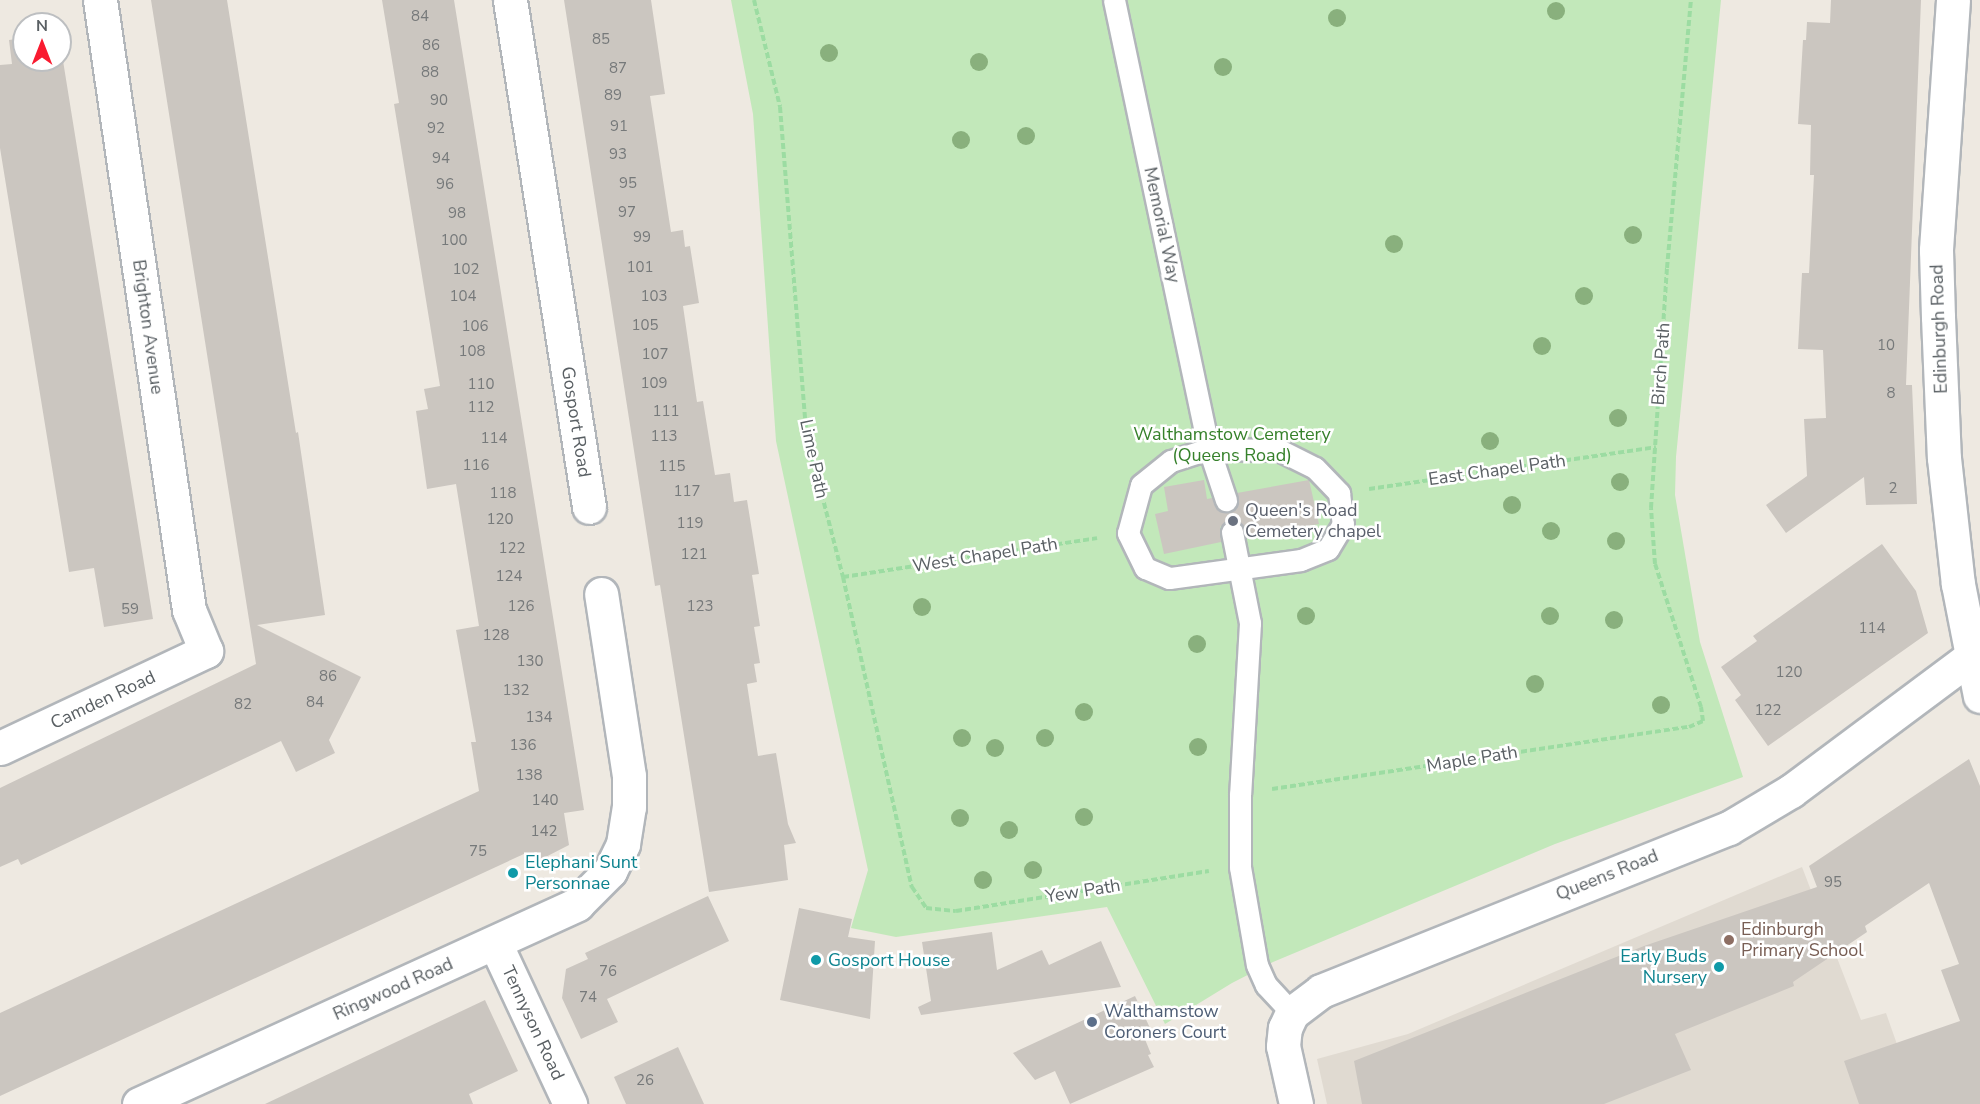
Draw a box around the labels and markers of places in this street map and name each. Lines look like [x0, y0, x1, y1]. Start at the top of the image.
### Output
place label: Queen's Road Cemetery chapel [1245, 500, 1381, 542]
marker: Queen's Road Cemetery chapel [1226, 514, 1240, 528]
place label: Elephani Sunt Personnae [525, 852, 637, 894]
marker: Elephani Sunt Personnae [506, 866, 520, 880]
place label: Edinburgh Primary School [1741, 919, 1864, 962]
marker: Edinburgh Primary School [1722, 933, 1736, 947]
place label: Early Buds Nursery [1620, 946, 1707, 988]
place label: Gosport House [828, 949, 950, 971]
marker: Gosport House [809, 953, 823, 967]
marker: Early Buds Nursery [1712, 960, 1726, 974]
place label: Walthamstow Coroners Court [1104, 1001, 1226, 1044]
marker: Walthamstow Coroners Court [1085, 1015, 1099, 1029]

